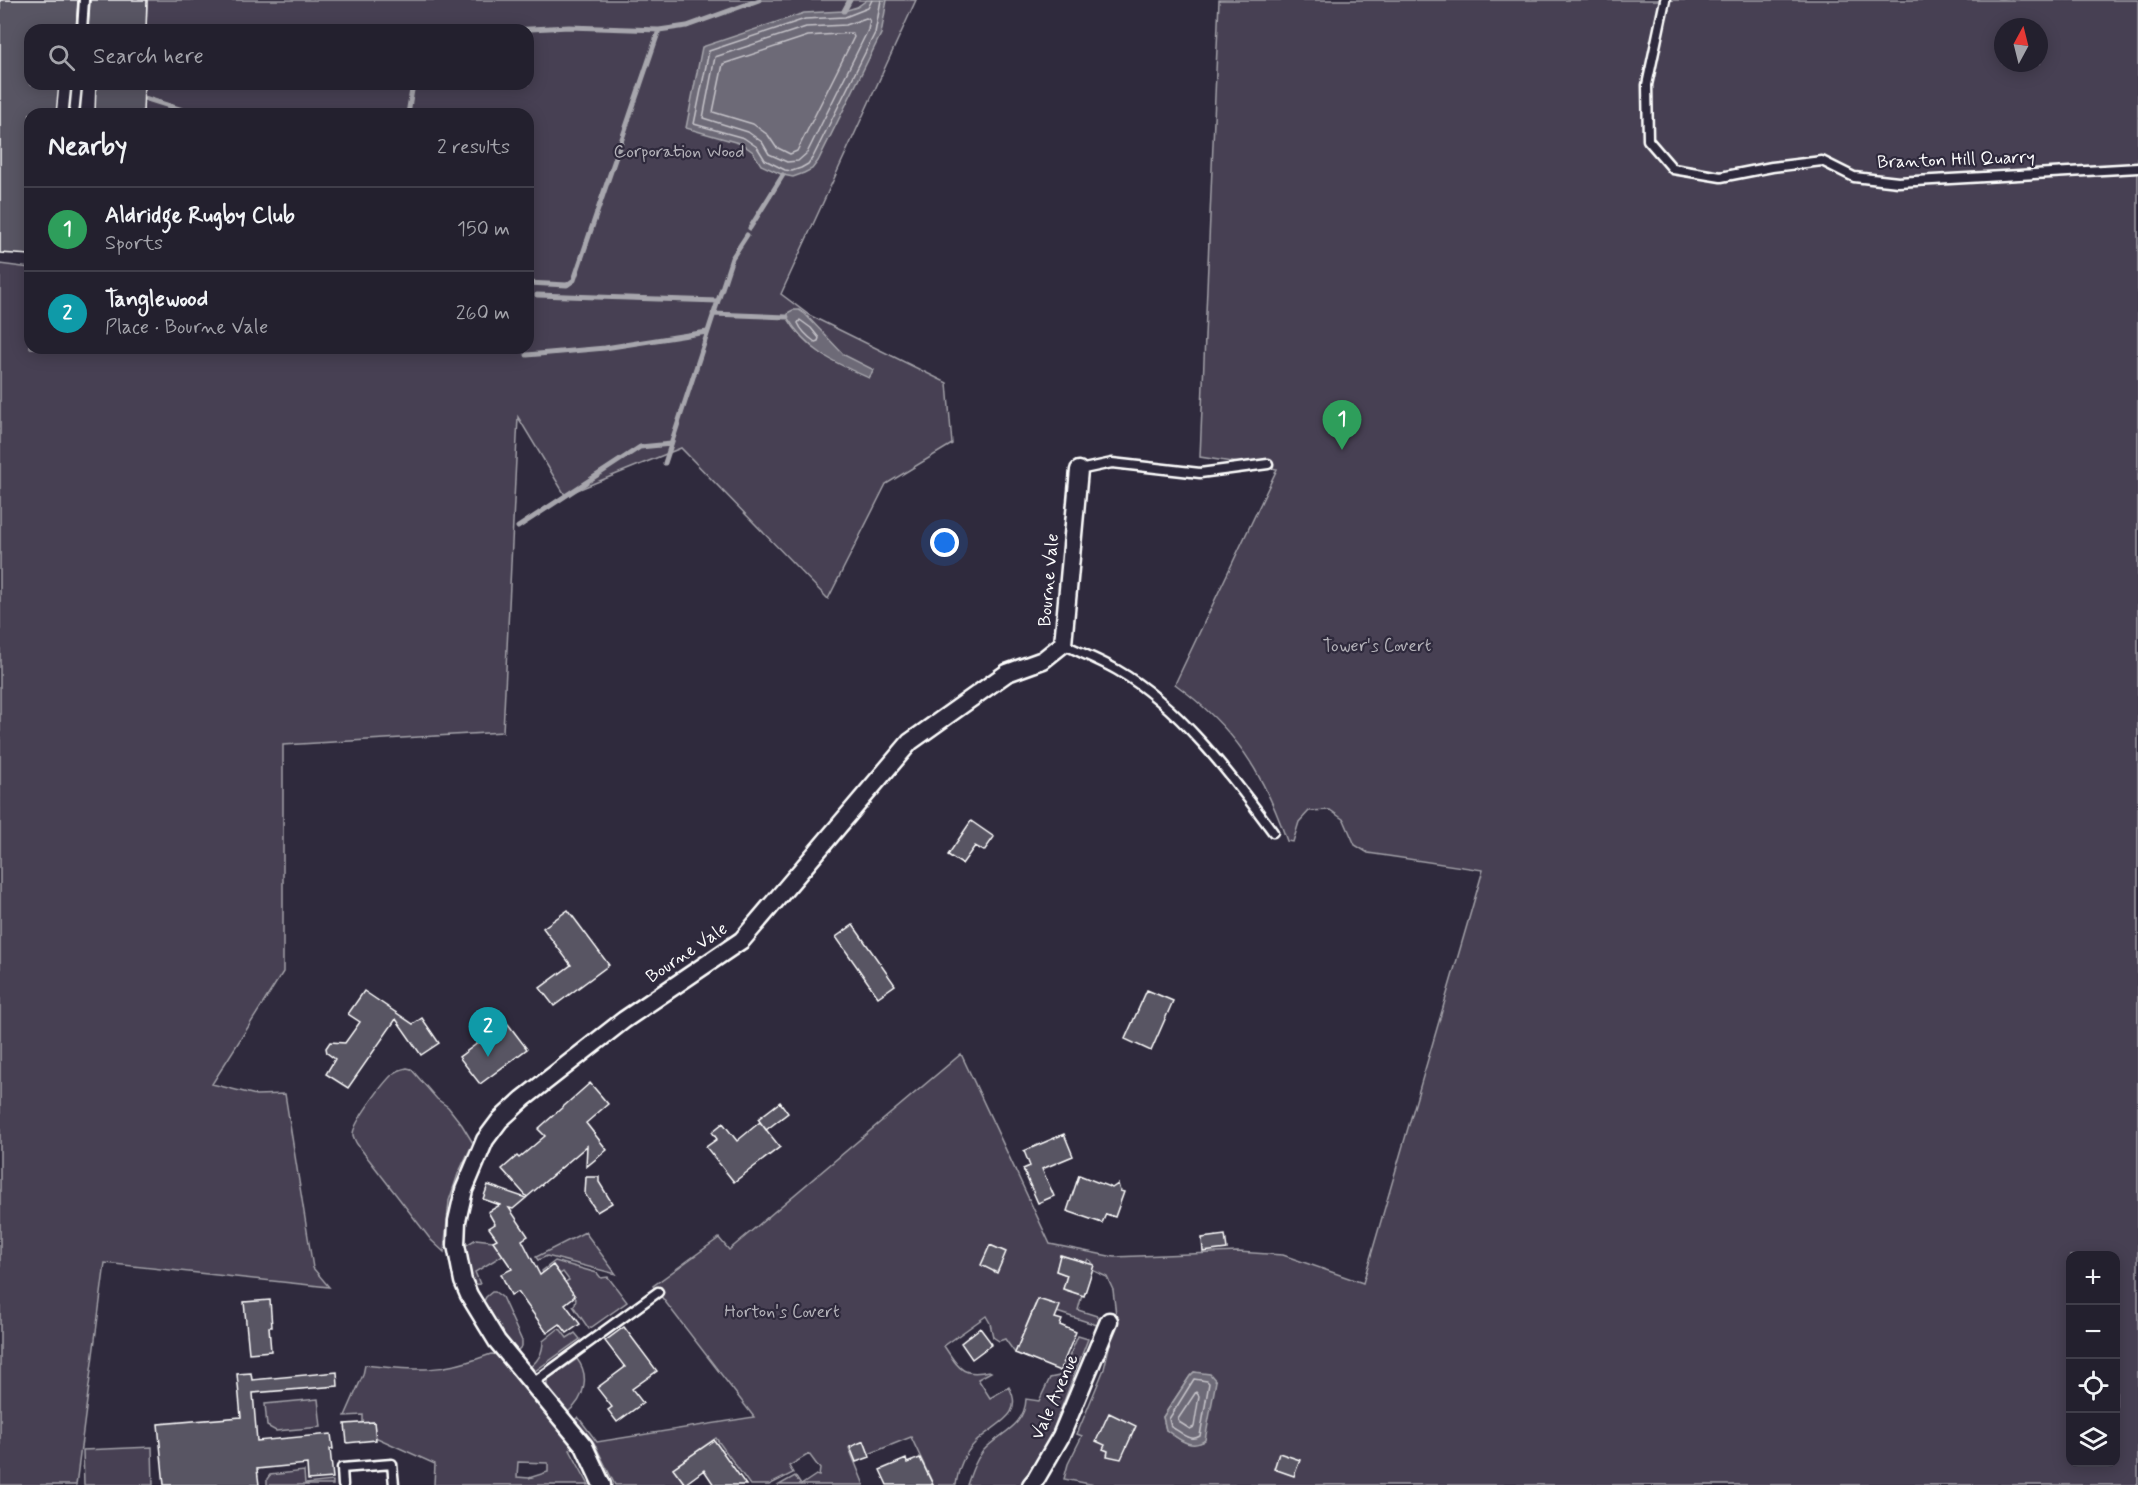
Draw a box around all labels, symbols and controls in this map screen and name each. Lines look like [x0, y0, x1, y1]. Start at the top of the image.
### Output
north arrow [1994, 18, 2048, 72]
search box [24, 24, 534, 90]
icon: search [45, 41, 78, 74]
text: Search here [93, 43, 204, 71]
text: Nearby [48, 130, 127, 164]
text: 2 results [437, 134, 510, 161]
park label: Corporation Wood [613, 140, 745, 164]
street label: Branton Hill Quarry [1877, 145, 2035, 175]
text: Aldridge Rugby Club [105, 202, 295, 230]
text: 1 [63, 216, 72, 243]
text: 150 m [457, 216, 510, 243]
text: Sports [105, 230, 163, 257]
text: Tanglewood [105, 286, 208, 314]
text: 2 [63, 300, 72, 327]
text: 260 m [456, 300, 510, 327]
text: Place · Bourne Vale [105, 314, 268, 341]
pin: 1 [1322, 400, 1362, 450]
your location [930, 528, 959, 557]
street label: Bourne Vale [1033, 532, 1065, 628]
park label: Tower's Covert [1322, 634, 1432, 658]
street label: Bourne Vale [642, 917, 732, 989]
pin: 2 [468, 1008, 508, 1057]
map controls [2066, 1251, 2120, 1467]
button: + [2066, 1251, 2120, 1305]
park label: Horton's Covert [724, 1300, 840, 1324]
button: − [2066, 1305, 2120, 1359]
street label: Vale Avenue [1025, 1350, 1085, 1444]
button: locate [2066, 1359, 2120, 1413]
button: layers [2066, 1413, 2120, 1467]

